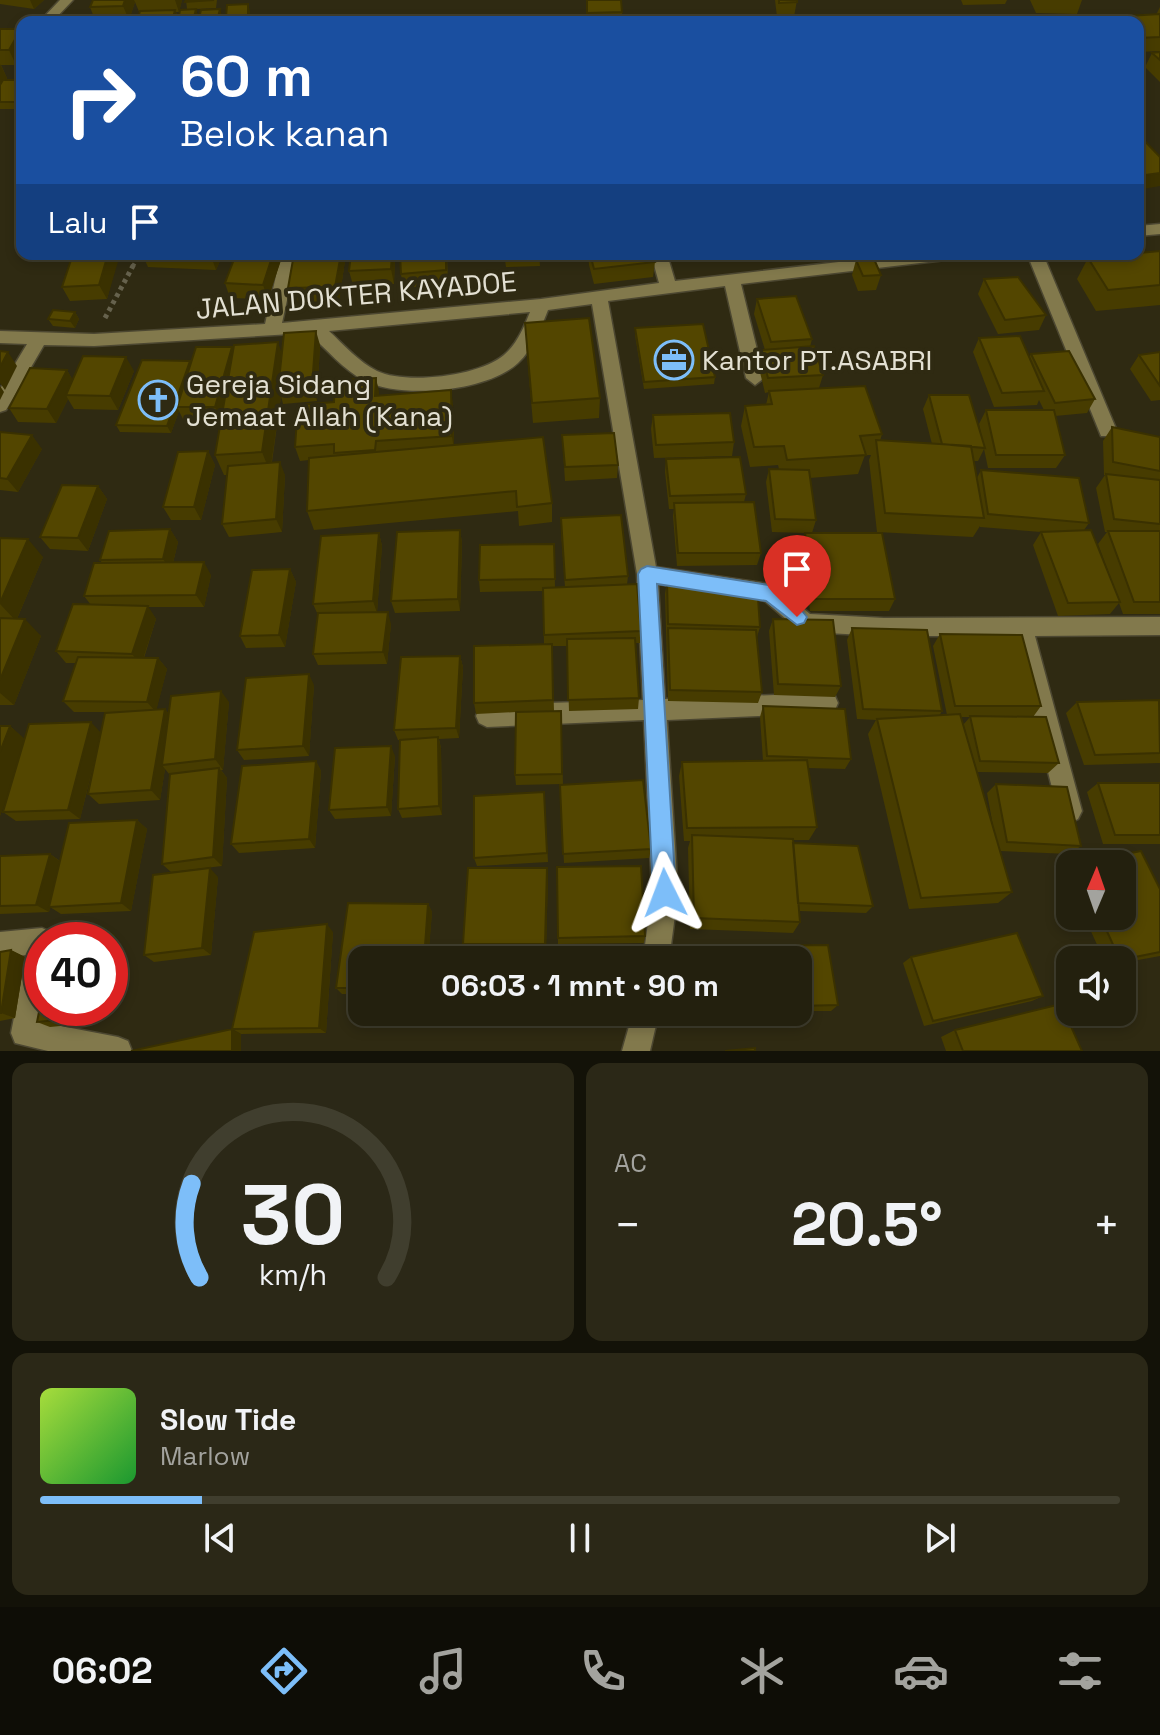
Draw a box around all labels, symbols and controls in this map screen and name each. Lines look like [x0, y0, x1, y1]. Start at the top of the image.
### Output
text: 60 m [180, 41, 313, 112]
icon: right [48, 48, 152, 152]
text: Belok kanan [180, 111, 389, 157]
icon: arrive [123, 200, 167, 244]
text: Lalu [48, 203, 107, 242]
street label: JALAN DOKTER KAYADOE [194, 263, 518, 327]
office icon: Kantor PT.ASABRI [653, 339, 695, 381]
place label: Kantor PT.ASABRI [702, 342, 932, 378]
place label: Gereja Sidang Jemaat Allah (Kana) [186, 366, 453, 434]
church icon: Gereja Sidang Jemaat Allah (Kana) [137, 379, 179, 421]
pin [763, 535, 831, 617]
icon: arrive [775, 547, 819, 591]
north arrow [1056, 850, 1136, 930]
map controls [1056, 850, 1136, 1026]
position arrow [623, 851, 707, 935]
speed limit sign: 40 [24, 922, 128, 1026]
button: sound [1056, 946, 1136, 1026]
text: 06:03 · 1 mnt · 90 m [441, 966, 719, 1005]
text: AC [614, 1146, 647, 1180]
text: 30 [241, 1162, 345, 1268]
text: 20.5° [791, 1186, 943, 1263]
text: − [614, 1197, 641, 1253]
text: + [1093, 1197, 1120, 1253]
text: km/h [259, 1257, 327, 1293]
text: Slow Tide [160, 1400, 296, 1439]
text: Marlow [160, 1439, 250, 1473]
icon: previous [198, 1516, 242, 1560]
icon: pause [558, 1516, 602, 1560]
icon: next [918, 1516, 962, 1560]
icon: directions [256, 1643, 312, 1699]
icon: music [415, 1643, 471, 1699]
icon: phone [575, 1643, 631, 1699]
icon: climate [734, 1643, 790, 1699]
icon: car [893, 1643, 949, 1699]
icon: filters [1052, 1643, 1108, 1699]
text: 06:02 [52, 1648, 153, 1694]

